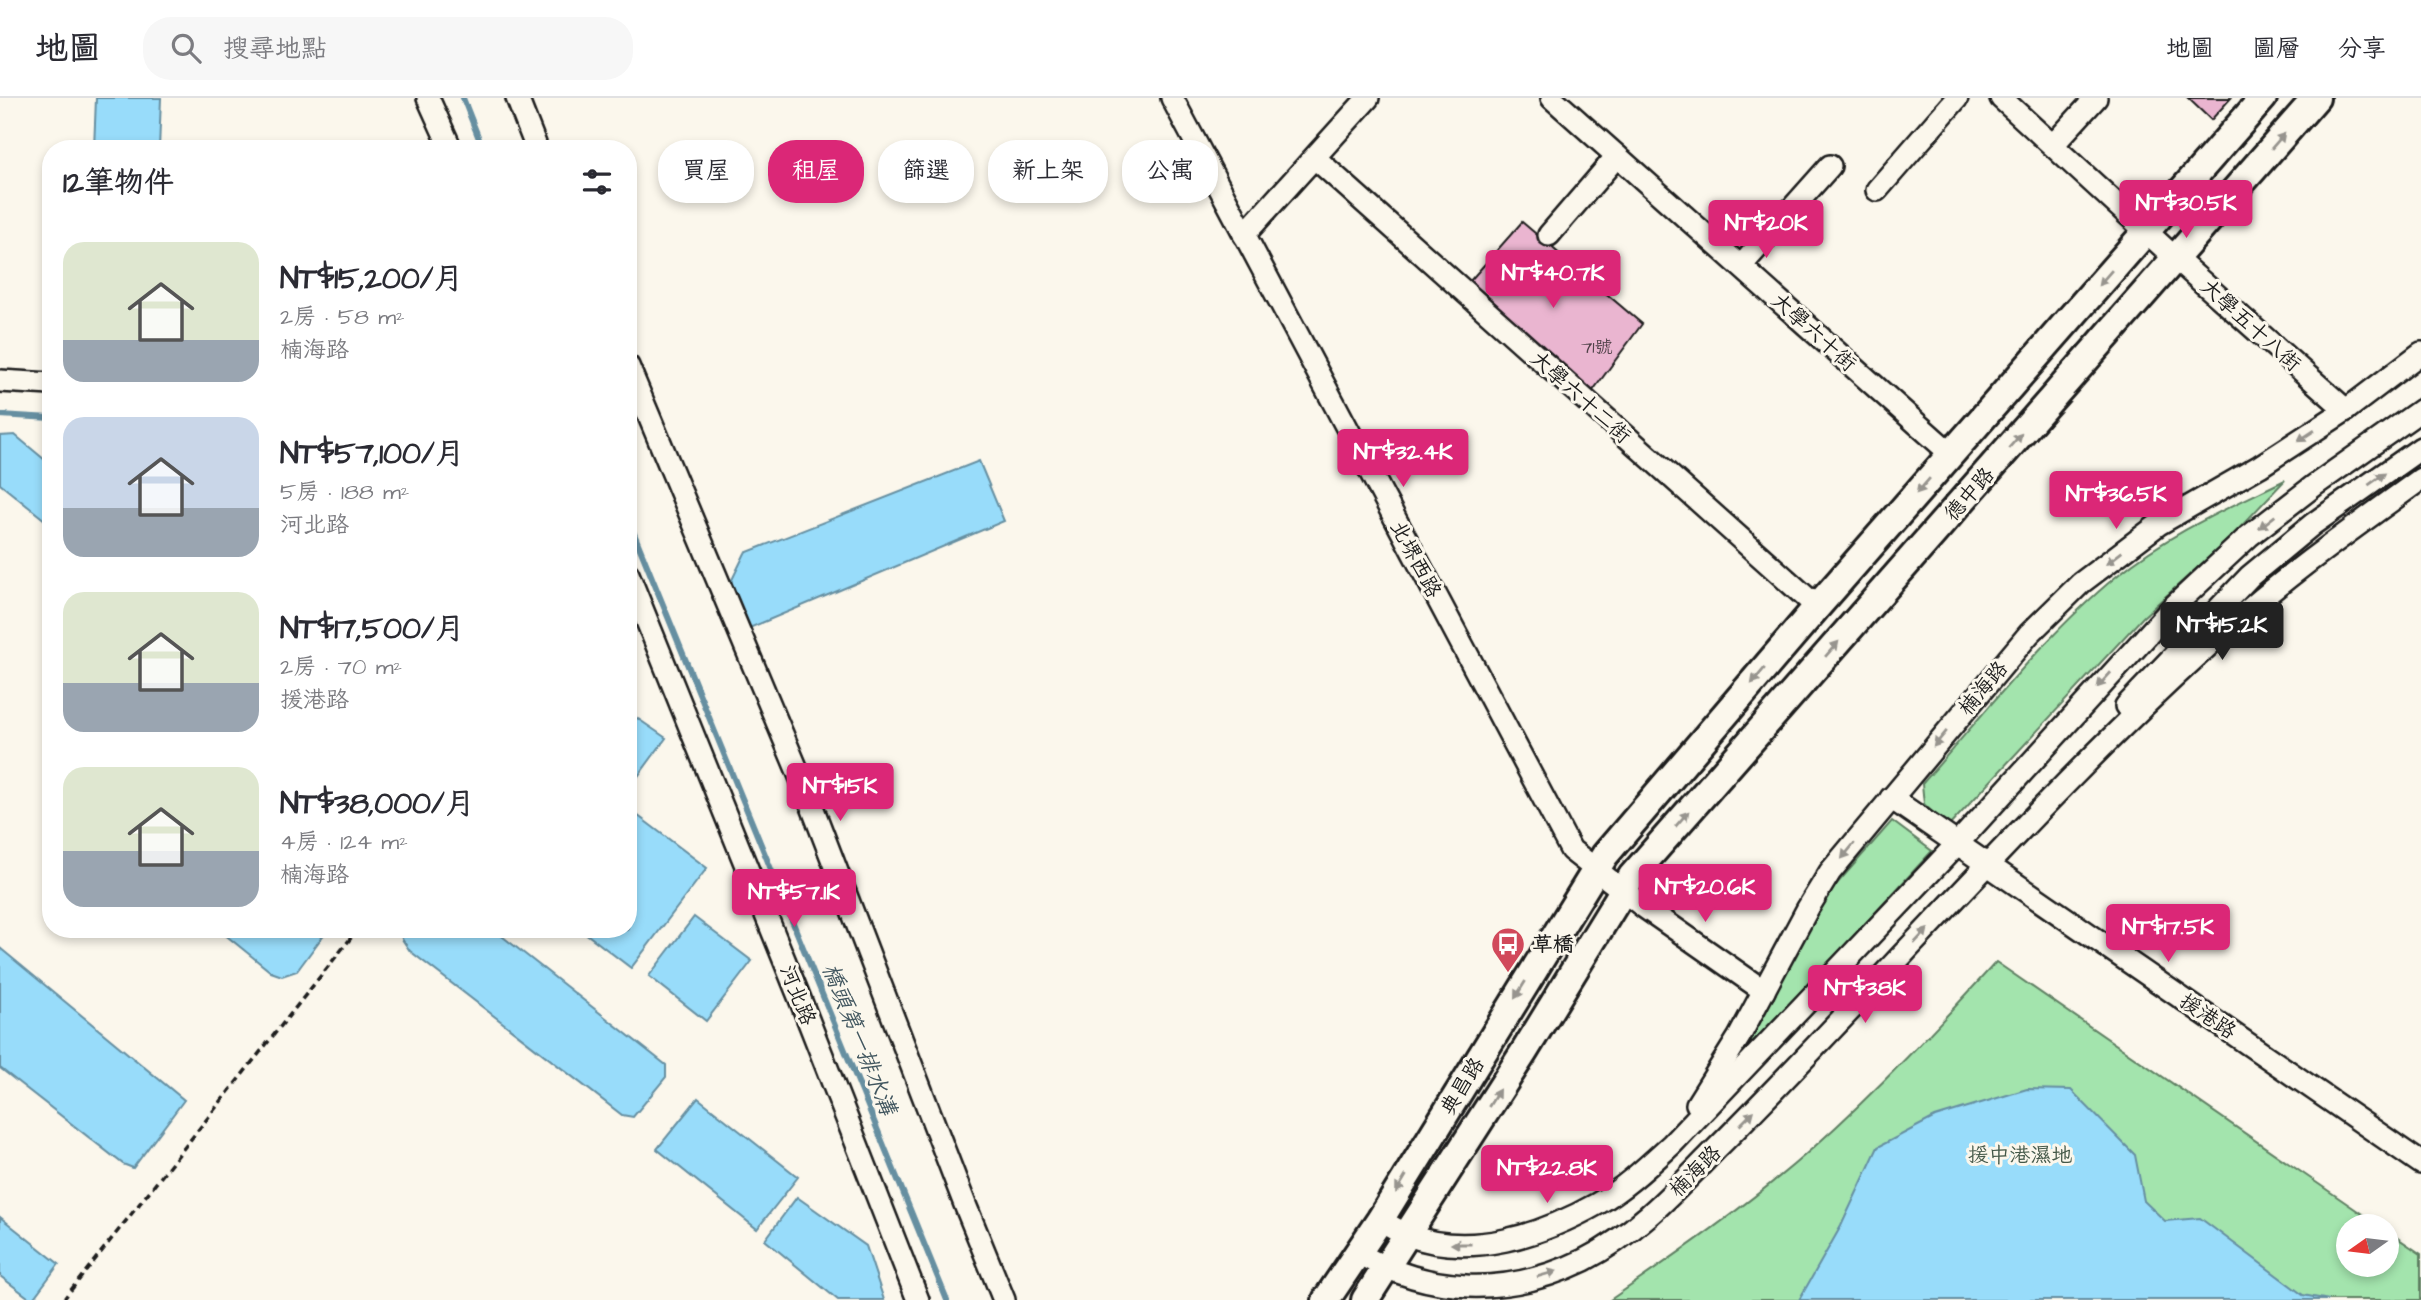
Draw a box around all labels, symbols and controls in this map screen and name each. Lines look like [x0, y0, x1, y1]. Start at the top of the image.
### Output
search box [143, 17, 633, 80]
text: 地圖 [35, 26, 101, 72]
icon: search [167, 29, 205, 67]
text: 搜尋地點 [223, 31, 327, 67]
text: 地圖 [2166, 32, 2214, 66]
text: 圖層 [2252, 32, 2300, 66]
text: 分享 [2338, 32, 2386, 66]
one-way arrow [2270, 132, 2286, 150]
chip: 買屋 [658, 140, 754, 203]
chip: 租屋 [768, 140, 864, 203]
chip: 篩選 [878, 140, 974, 203]
chip: 新上架 [988, 140, 1108, 203]
chip: 公寓 [1122, 140, 1218, 203]
text: 12筆物件 [63, 162, 174, 204]
icon: filters [578, 163, 616, 201]
pin: NT$30.5K [2114, 180, 2258, 240]
text: NT$30.5K [2135, 187, 2237, 219]
pin: NT$20K [1709, 200, 1823, 260]
text: NT$20K [1724, 207, 1808, 239]
pin: NT$40.7K [1481, 250, 1625, 310]
text: NT$40.7K [1501, 257, 1605, 289]
text: NT$15,200/月 [280, 258, 463, 300]
one-way arrow [2097, 269, 2113, 287]
icon: home [119, 270, 203, 354]
street label: 大學五十八街 [2194, 272, 2307, 378]
street label: 大學六十街 [1765, 286, 1862, 378]
text: 2房 · 58 m² [280, 301, 405, 333]
text: 楠海路 [280, 334, 349, 366]
house number: 71號 [1581, 335, 1613, 360]
street label: 大學六十二街 [1524, 344, 1637, 450]
one-way arrow [2297, 429, 2315, 443]
pin: NT$32.4K [1331, 430, 1475, 489]
one-way arrow [2007, 432, 2023, 450]
text: NT$57,100/月 [280, 433, 465, 475]
text: NT$32.4K [1353, 436, 1453, 468]
icon: home [119, 445, 203, 529]
street label: 德中路 [1938, 461, 2001, 528]
pin: NT$36.5K [2044, 472, 2188, 531]
one-way arrow [2368, 472, 2386, 486]
text: 5房 · 188 m² [280, 476, 409, 508]
one-way arrow [1915, 477, 1931, 495]
text: NT$36.5K [2065, 478, 2167, 510]
text: 河北路 [280, 509, 349, 541]
one-way arrow [2258, 514, 2276, 529]
street label: 北堺西路 [1383, 515, 1448, 603]
one-way arrow [2106, 551, 2124, 566]
pin: NT$15.2K [2150, 602, 2294, 662]
text: NT$17,500/月 [280, 608, 465, 650]
text: NT$15.2K [2176, 609, 2268, 641]
icon: home [119, 620, 203, 704]
one-way arrow [1824, 640, 1839, 657]
text: 2房 · 70 m² [280, 651, 402, 683]
street label: 楠海路 [1952, 655, 2015, 722]
one-way arrow [1751, 668, 1766, 685]
one-way arrow [2097, 672, 2112, 689]
text: 援港路 [280, 684, 349, 716]
one-way arrow [1932, 730, 1948, 748]
pin: NT$15K [783, 764, 897, 823]
text: NT$15K [803, 770, 877, 802]
text: NT$38,000/月 [280, 783, 475, 825]
icon: home [119, 795, 203, 879]
one-way arrow [1674, 810, 1690, 828]
text: 4房 · 124 m² [280, 826, 408, 858]
one-way arrow [1840, 842, 1855, 860]
text: 楠海路 [280, 859, 349, 891]
pin: NT$20.6K [1633, 864, 1777, 924]
pin: NT$57.1K [722, 870, 866, 929]
text: NT$20.6K [1655, 871, 1755, 903]
text: NT$57.1K [748, 876, 840, 908]
pin: NT$17.5K [2096, 904, 2240, 964]
text: NT$17.5K [2122, 911, 2214, 943]
bus stop icon: 草橋 [1489, 925, 1527, 974]
one-way arrow [1912, 928, 1928, 945]
place label: 草橋 [1532, 930, 1574, 959]
water label: 橋頭第一排水溝 [814, 959, 905, 1122]
street label: 河北路 [772, 961, 823, 1030]
pin: NT$38K [1808, 965, 1922, 1025]
text: NT$38K [1824, 972, 1906, 1004]
one-way arrow [1514, 981, 1526, 1000]
street label: 援港路 [2173, 987, 2242, 1046]
street label: 典昌路 [1433, 1052, 1491, 1121]
one-way arrow [1488, 1089, 1501, 1108]
one-way arrow [1738, 1111, 1755, 1127]
street label: 楠海路 [1663, 1139, 1728, 1204]
park label: 援中港濕地 [1968, 1141, 2073, 1170]
pin: NT$22.8K [1475, 1146, 1619, 1205]
text: NT$22.8K [1497, 1152, 1597, 1184]
one-way arrow [1395, 1175, 1408, 1194]
north arrow [2336, 1214, 2399, 1278]
map controls [2336, 1214, 2399, 1277]
one-way arrow [1450, 1238, 1472, 1250]
one-way arrow [1537, 1268, 1558, 1278]

